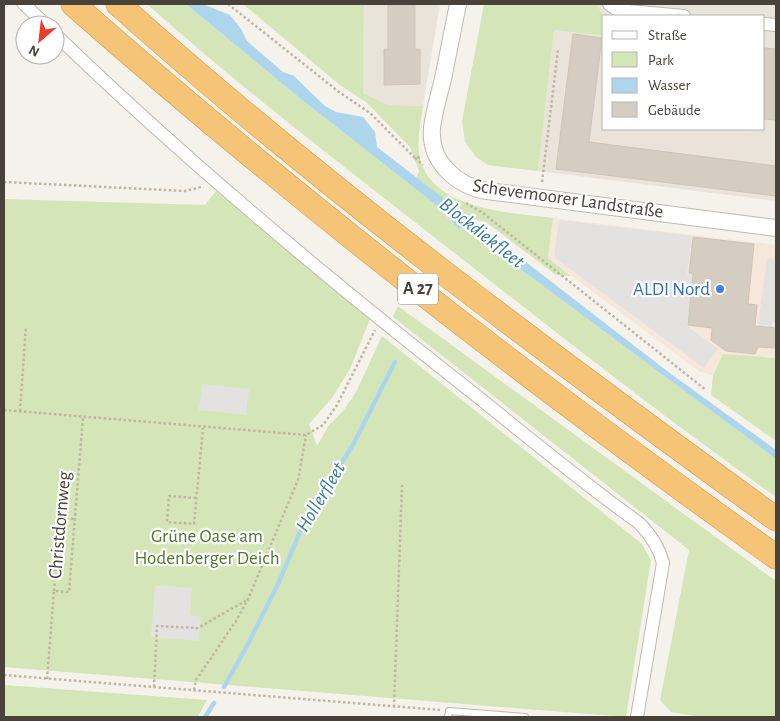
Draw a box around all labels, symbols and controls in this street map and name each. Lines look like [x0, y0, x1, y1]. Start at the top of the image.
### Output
north arrow [15, 15, 65, 65]
legend [602, 15, 765, 130]
text: Straße [648, 28, 687, 43]
text: N [27, 42, 42, 59]
text: Park [648, 53, 674, 68]
text: Wasser [648, 78, 691, 93]
text: Gebäude [648, 103, 701, 118]
street label: Schevemoorer Landstraße [472, 176, 664, 222]
water label: Blockdiekfleet [436, 194, 528, 272]
road number: A 27 [398, 274, 438, 304]
place label: ALDI Nord [633, 280, 710, 299]
marker: ALDI Nord [714, 283, 726, 295]
water label: Hollerfleet [293, 458, 350, 535]
street label: Christdornweg [46, 470, 74, 580]
park label: Grüne Oase am Hodenberger Deich [134, 527, 280, 568]

